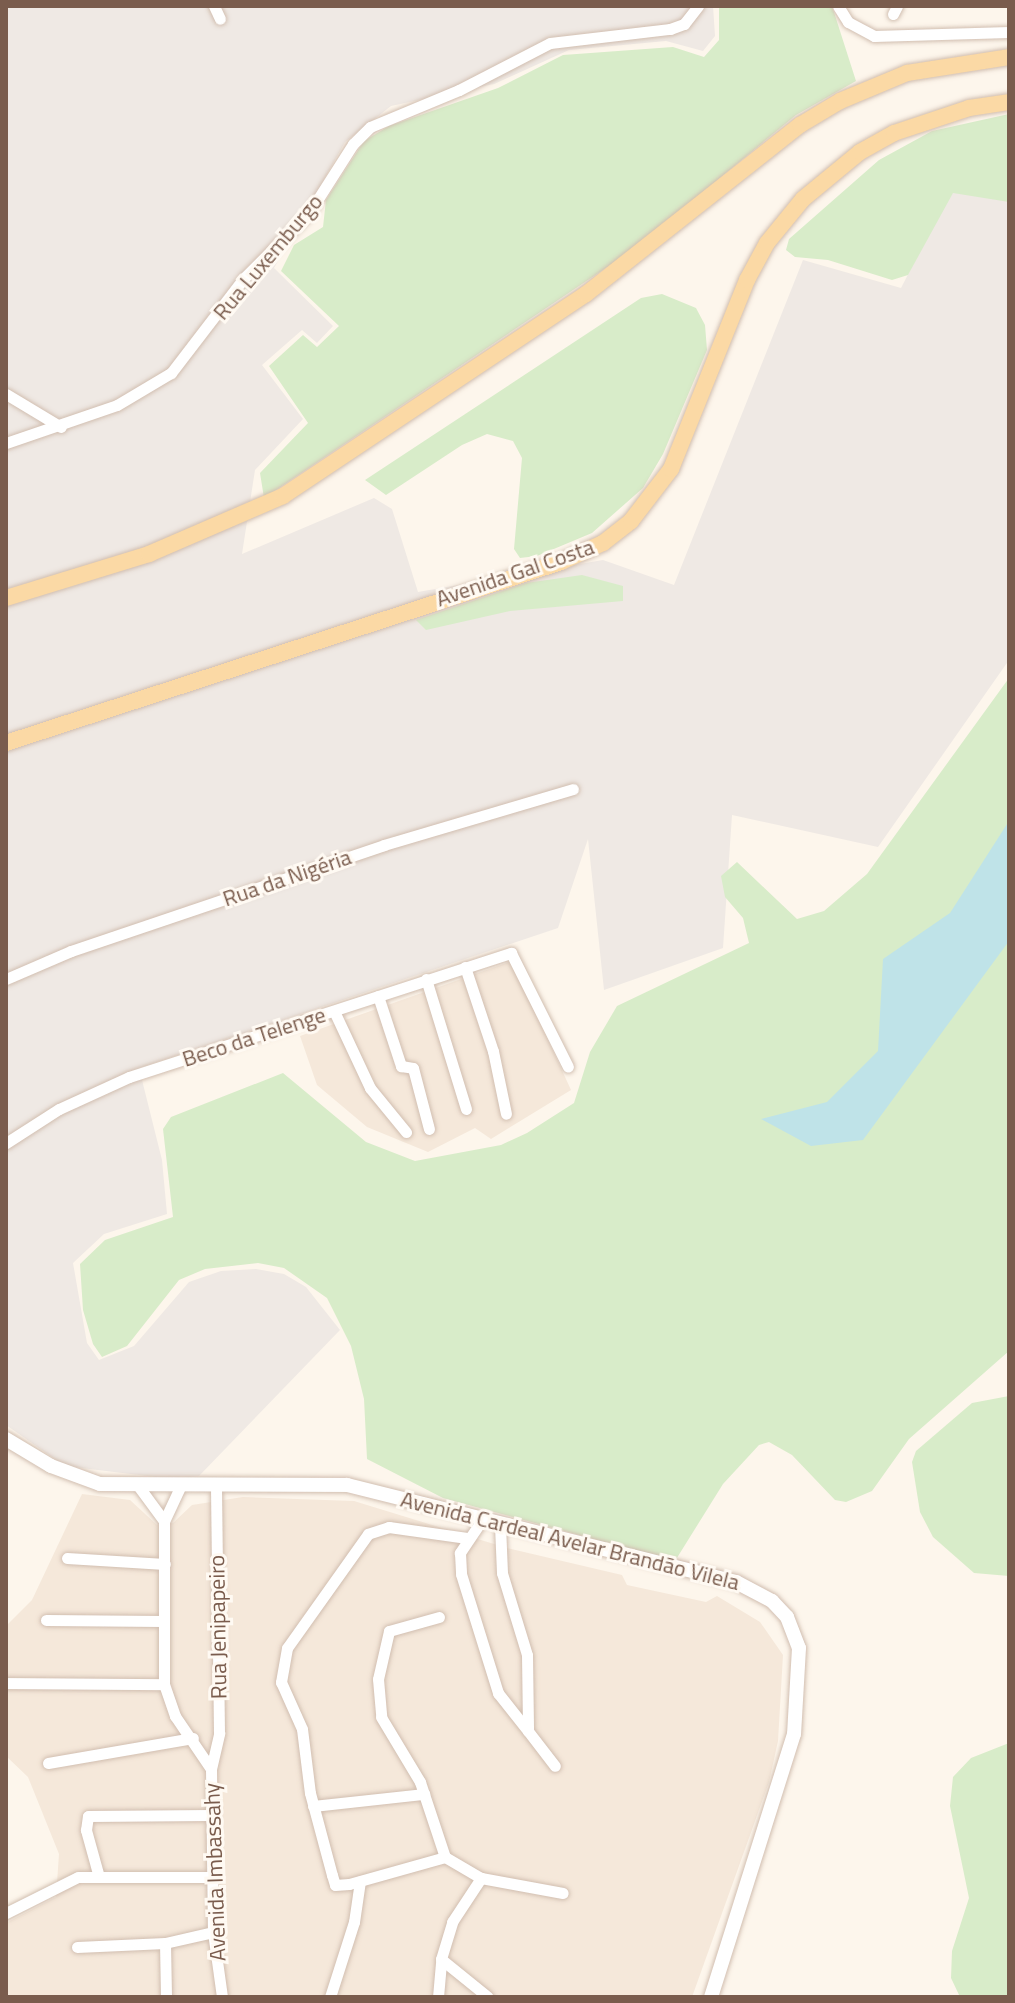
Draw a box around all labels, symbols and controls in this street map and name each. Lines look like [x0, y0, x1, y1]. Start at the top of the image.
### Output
street label: Rua Luxemburgo [208, 189, 328, 325]
street label: Avenida Gal Costa [433, 534, 597, 612]
street label: Rua da Nigéria [219, 844, 355, 912]
street label: Beco da Telenge [179, 1001, 329, 1073]
street label: Avenida Cardeal Avelar Brandão Vilela [398, 1486, 742, 1596]
street label: Rua Jenipapeiro [204, 1555, 232, 1699]
street label: Avenida Imbassahy [199, 1782, 231, 1962]

